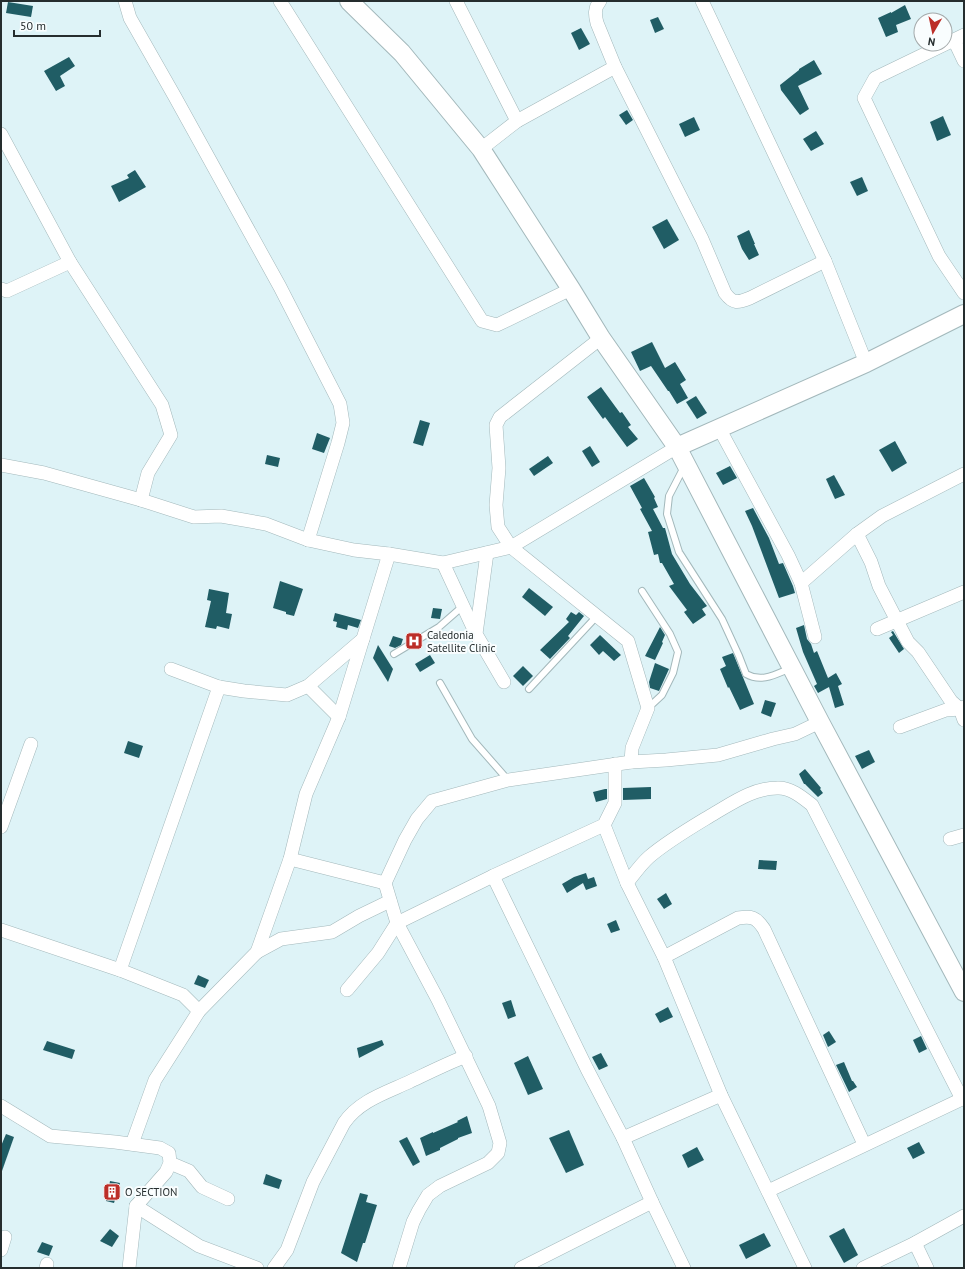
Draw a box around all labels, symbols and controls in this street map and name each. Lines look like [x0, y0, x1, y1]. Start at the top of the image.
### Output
scale bar [14, 12, 100, 38]
north arrow [913, 12, 953, 52]
text: 50 m [20, 18, 46, 33]
text: N [927, 34, 936, 49]
place label: Caledonia Satellite Clinic [427, 628, 495, 655]
hospital icon: Caledonia Satellite Clinic [404, 631, 424, 651]
building icon: O SECTION [102, 1182, 122, 1202]
place label: O SECTION [125, 1185, 177, 1199]

